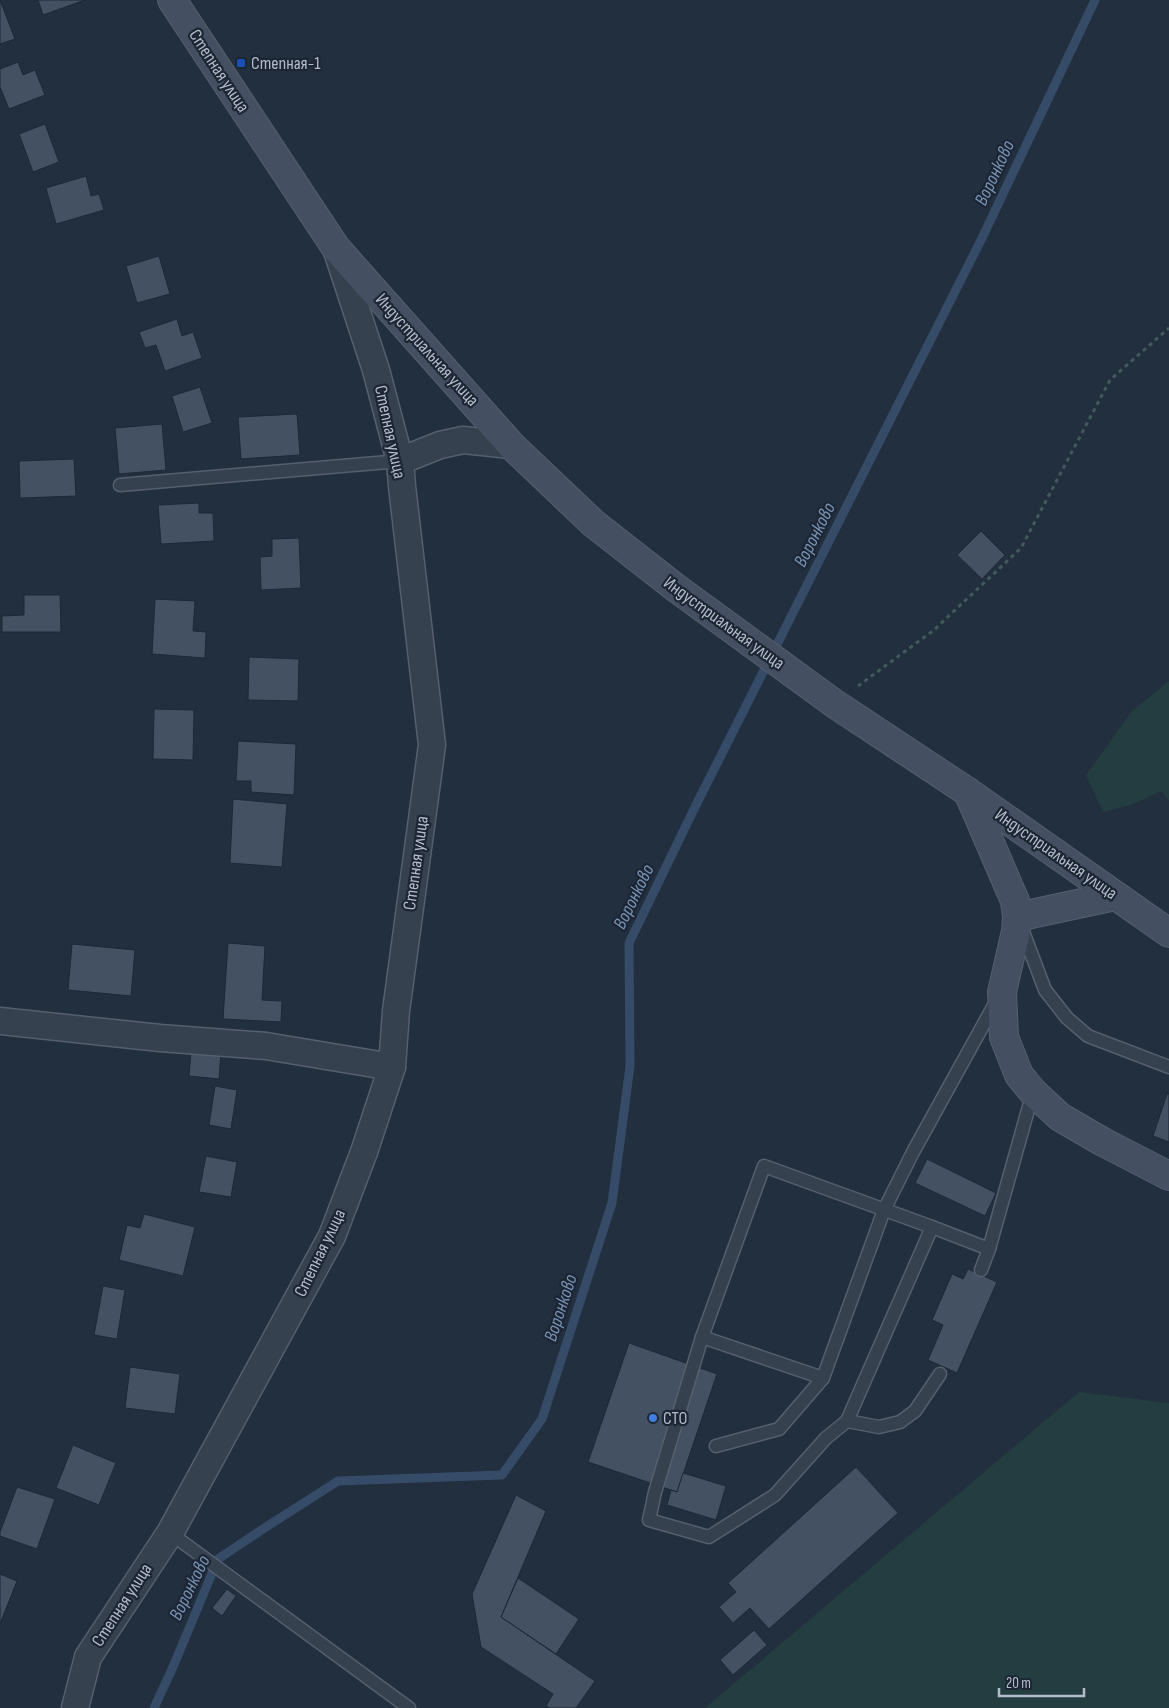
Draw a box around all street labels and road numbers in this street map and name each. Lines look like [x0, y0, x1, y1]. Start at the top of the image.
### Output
street label: Степная улица [184, 26, 254, 116]
street label: Индустриальная улица [371, 289, 483, 411]
street label: Степная улица [370, 384, 410, 481]
street label: Индустриальная улица [659, 572, 789, 674]
street label: Индустриальная улица [991, 804, 1121, 904]
street label: Степная улица [399, 815, 433, 911]
street label: Степная улица [290, 1206, 350, 1300]
street label: Степная улица [87, 1560, 157, 1650]

